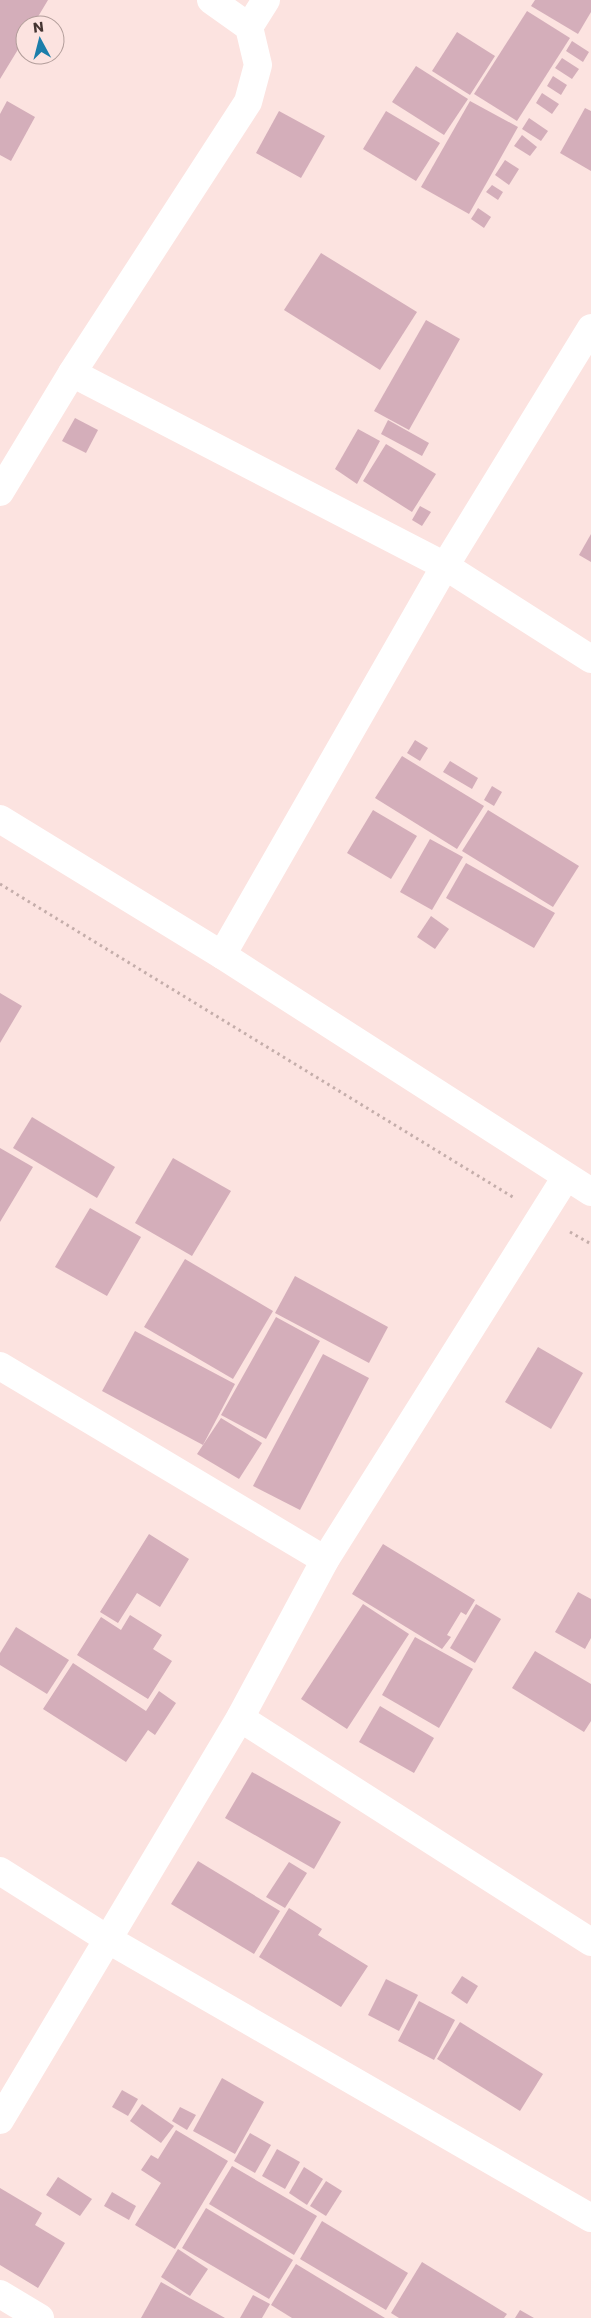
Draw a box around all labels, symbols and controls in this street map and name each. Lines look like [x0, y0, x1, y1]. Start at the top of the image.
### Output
north arrow [15, 15, 65, 65]
text: N [32, 17, 45, 38]

